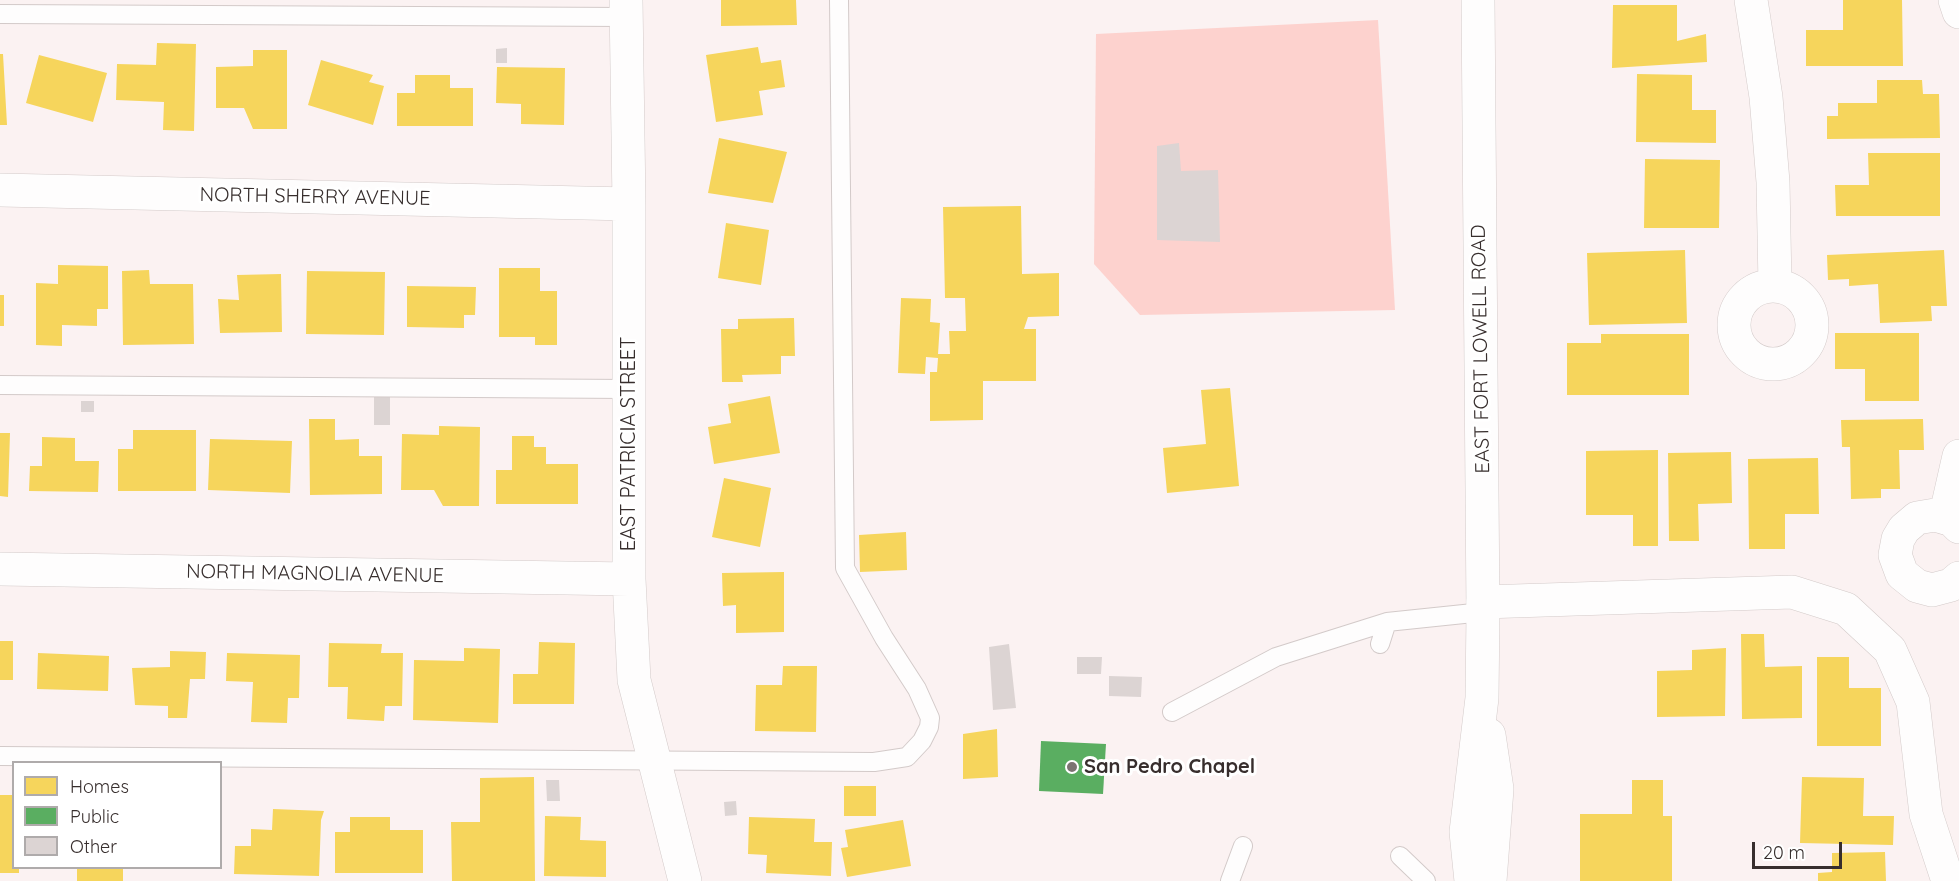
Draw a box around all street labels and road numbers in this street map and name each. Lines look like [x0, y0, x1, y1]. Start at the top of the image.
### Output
street label: NORTH SHERRY AVENUE [199, 183, 431, 211]
street label: EAST FORT LOWELL ROAD [1467, 224, 1495, 474]
street label: EAST PATRICIA STREET [617, 337, 641, 551]
street label: NORTH MAGNOLIA AVENUE [186, 560, 444, 588]

